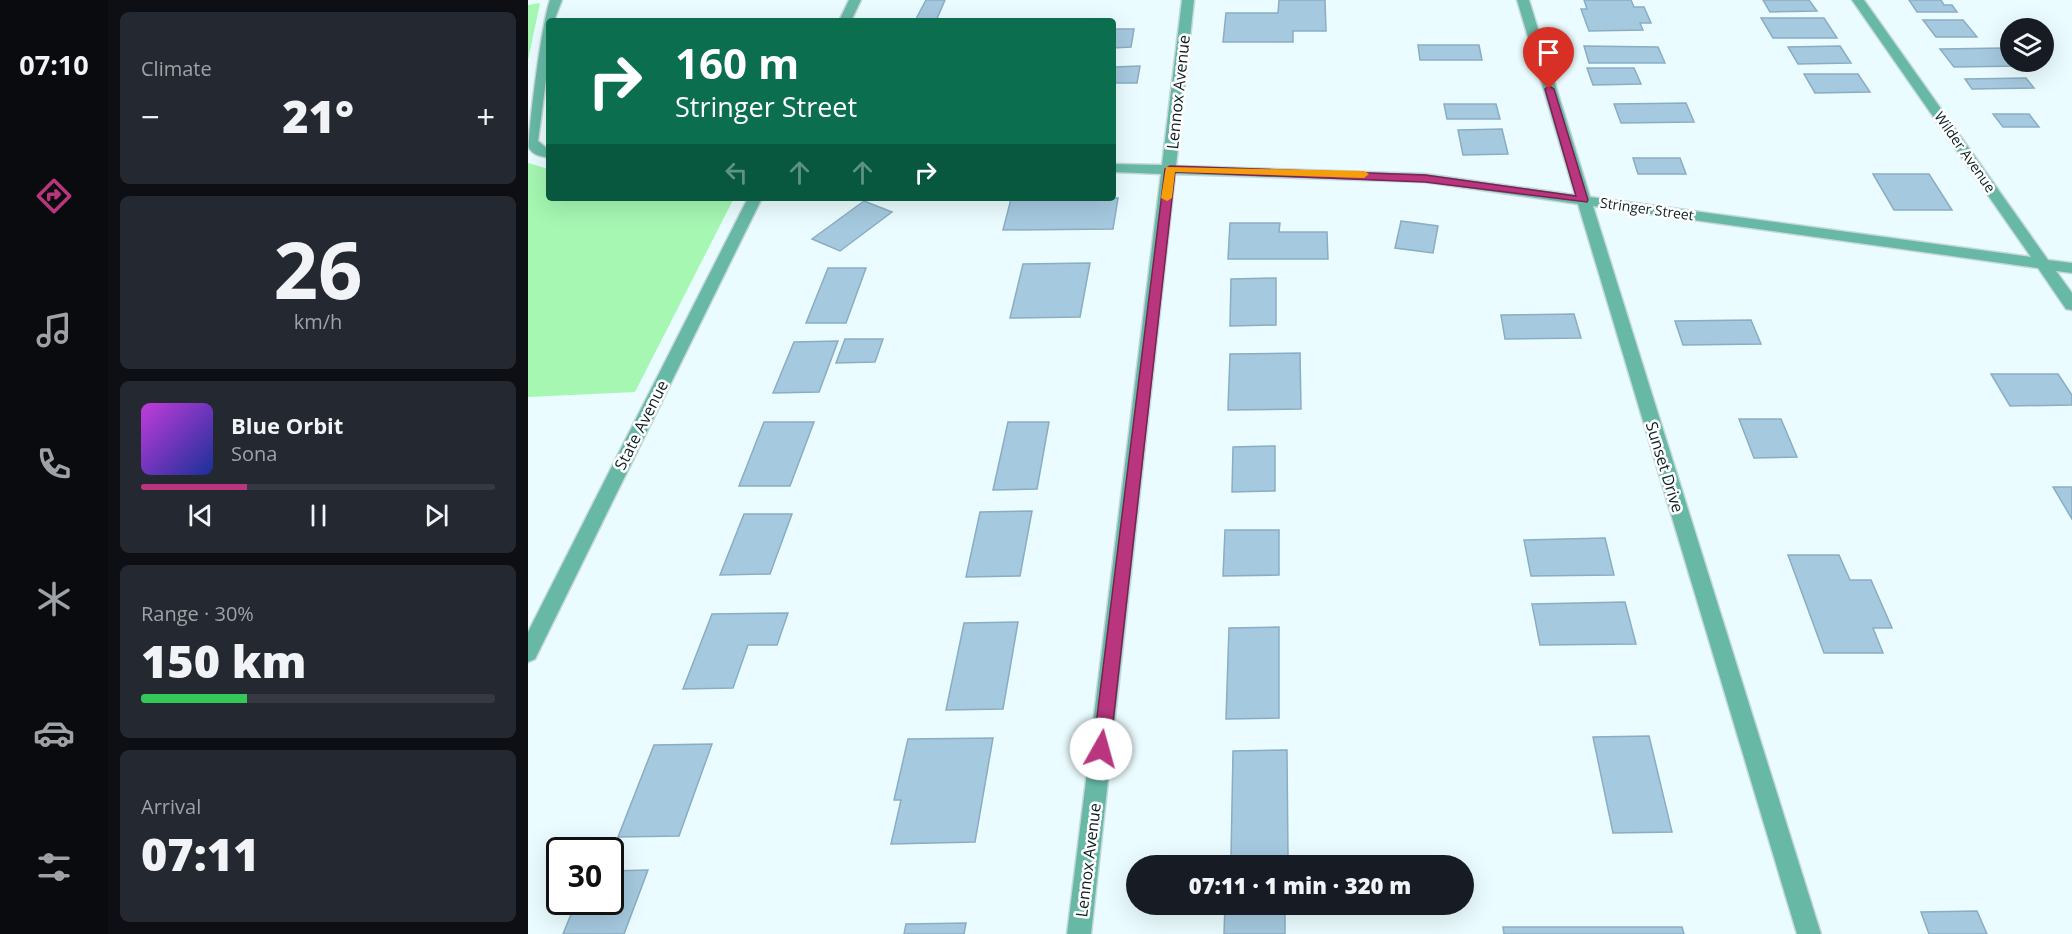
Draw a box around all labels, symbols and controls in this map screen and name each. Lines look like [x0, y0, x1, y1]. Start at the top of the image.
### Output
map controls [2000, 18, 2054, 72]
button: layers [2000, 18, 2054, 72]
pin [1523, 27, 1574, 89]
text: 160 m [675, 34, 799, 91]
street label: Lennox Avenue [1161, 34, 1195, 150]
icon: arrive [1532, 36, 1565, 69]
icon: right [576, 42, 654, 120]
text: 07:10 [19, 46, 89, 83]
text: Climate [141, 55, 212, 82]
text: 21° [282, 85, 354, 146]
text: Stringer Street [675, 88, 857, 125]
text: − [141, 94, 160, 139]
text: + [476, 94, 495, 139]
street label: Wilder Avenue [1931, 108, 2000, 196]
icon: left [720, 156, 753, 189]
icon: ahead [783, 156, 816, 189]
icon: ahead [846, 156, 879, 189]
icon: right [909, 156, 942, 189]
icon: directions [33, 175, 75, 217]
street label: Stringer Street [1599, 193, 1695, 224]
text: 26 [273, 216, 363, 322]
text: km/h [294, 308, 342, 335]
icon: music [33, 309, 75, 351]
street label: State Avenue [609, 376, 673, 474]
text: Blue Orbit [231, 410, 343, 440]
street label: Sunset Drive [1641, 419, 1689, 515]
text: Sona [231, 440, 277, 467]
icon: phone [33, 443, 75, 485]
icon: previous [184, 499, 217, 532]
icon: pause [302, 499, 335, 532]
icon: next [420, 499, 453, 532]
icon: climate [33, 578, 75, 620]
text: Range · 30% [141, 600, 254, 627]
text: 150 km [141, 630, 306, 691]
icon: car [33, 712, 75, 754]
position arrow [1069, 717, 1133, 781]
text: Arrival [141, 793, 201, 820]
street label: Lennox Avenue [1070, 802, 1106, 918]
text: 07:11 [141, 823, 259, 884]
speed limit sign: 30 [546, 837, 624, 915]
icon: filters [33, 846, 75, 888]
text: 07:11 · 1 min · 320 m [1189, 870, 1411, 900]

